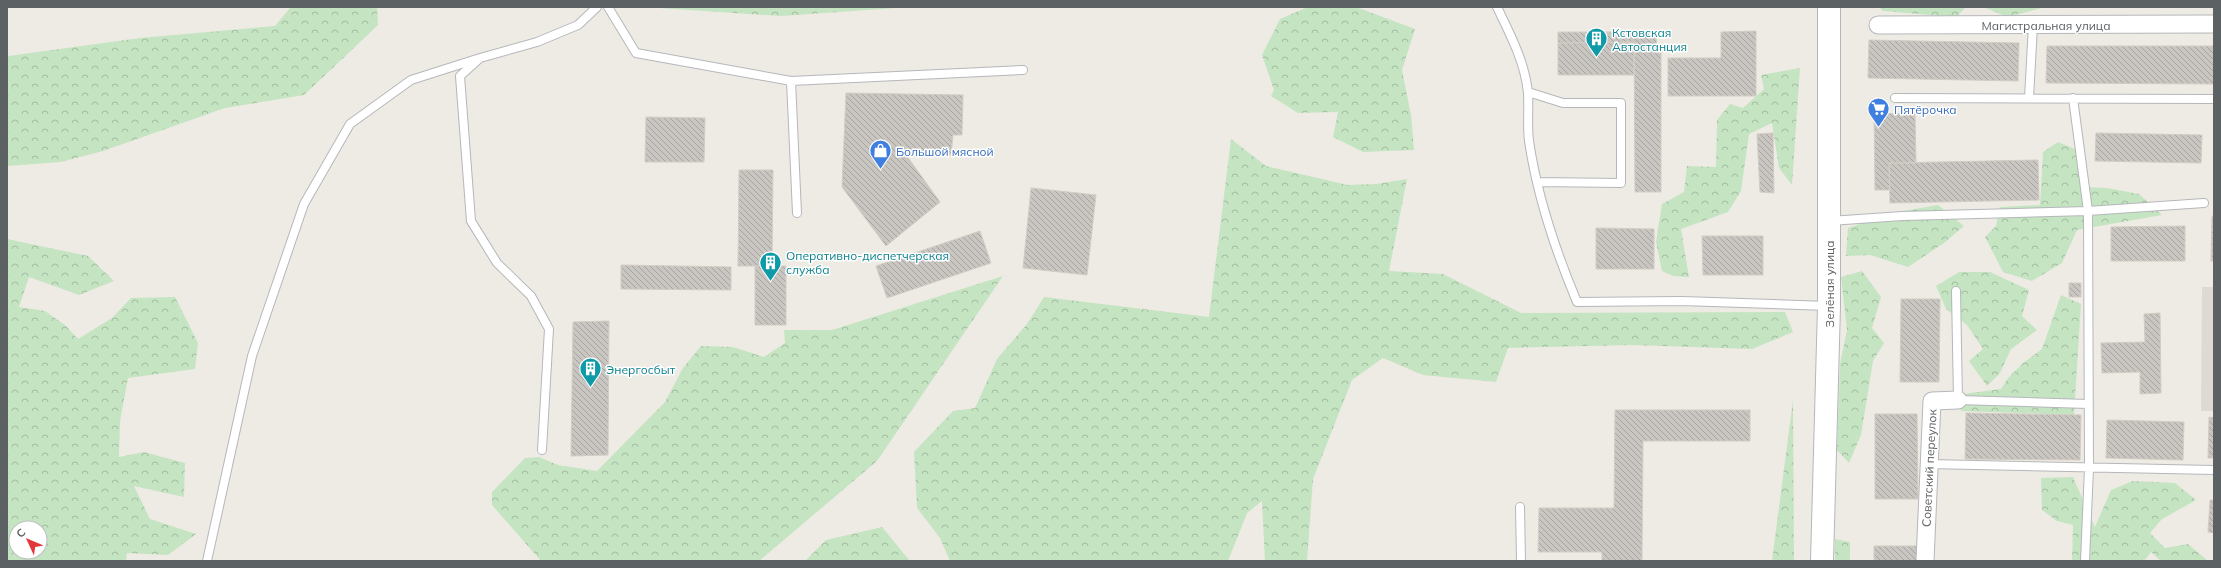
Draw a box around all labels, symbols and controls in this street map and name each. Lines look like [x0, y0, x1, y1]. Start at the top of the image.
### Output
street label: Магистральная улица [1981, 18, 2111, 33]
place label: Кстовская Автостанция [1612, 25, 1687, 54]
building icon: Кстовская Автостанция [1583, 26, 1609, 59]
supermarket icon: Пятёрочка [1866, 96, 1892, 129]
place label: Пятёрочка [1894, 102, 1957, 117]
shop icon: Большой мясной [867, 138, 893, 171]
place label: Большой мясной [896, 144, 994, 159]
street label: Зелёная улица [1822, 240, 1837, 328]
place label: Оперативно-диспетчерская служба [786, 248, 949, 277]
building icon: Оперативно-диспетчерская служба [758, 249, 784, 282]
building icon: Энергосбыт [577, 356, 603, 389]
place label: Энергосбыт [606, 362, 676, 377]
street label: Советский переулок [1918, 408, 1940, 527]
north arrow [8, 520, 48, 560]
text: С [13, 525, 29, 541]

